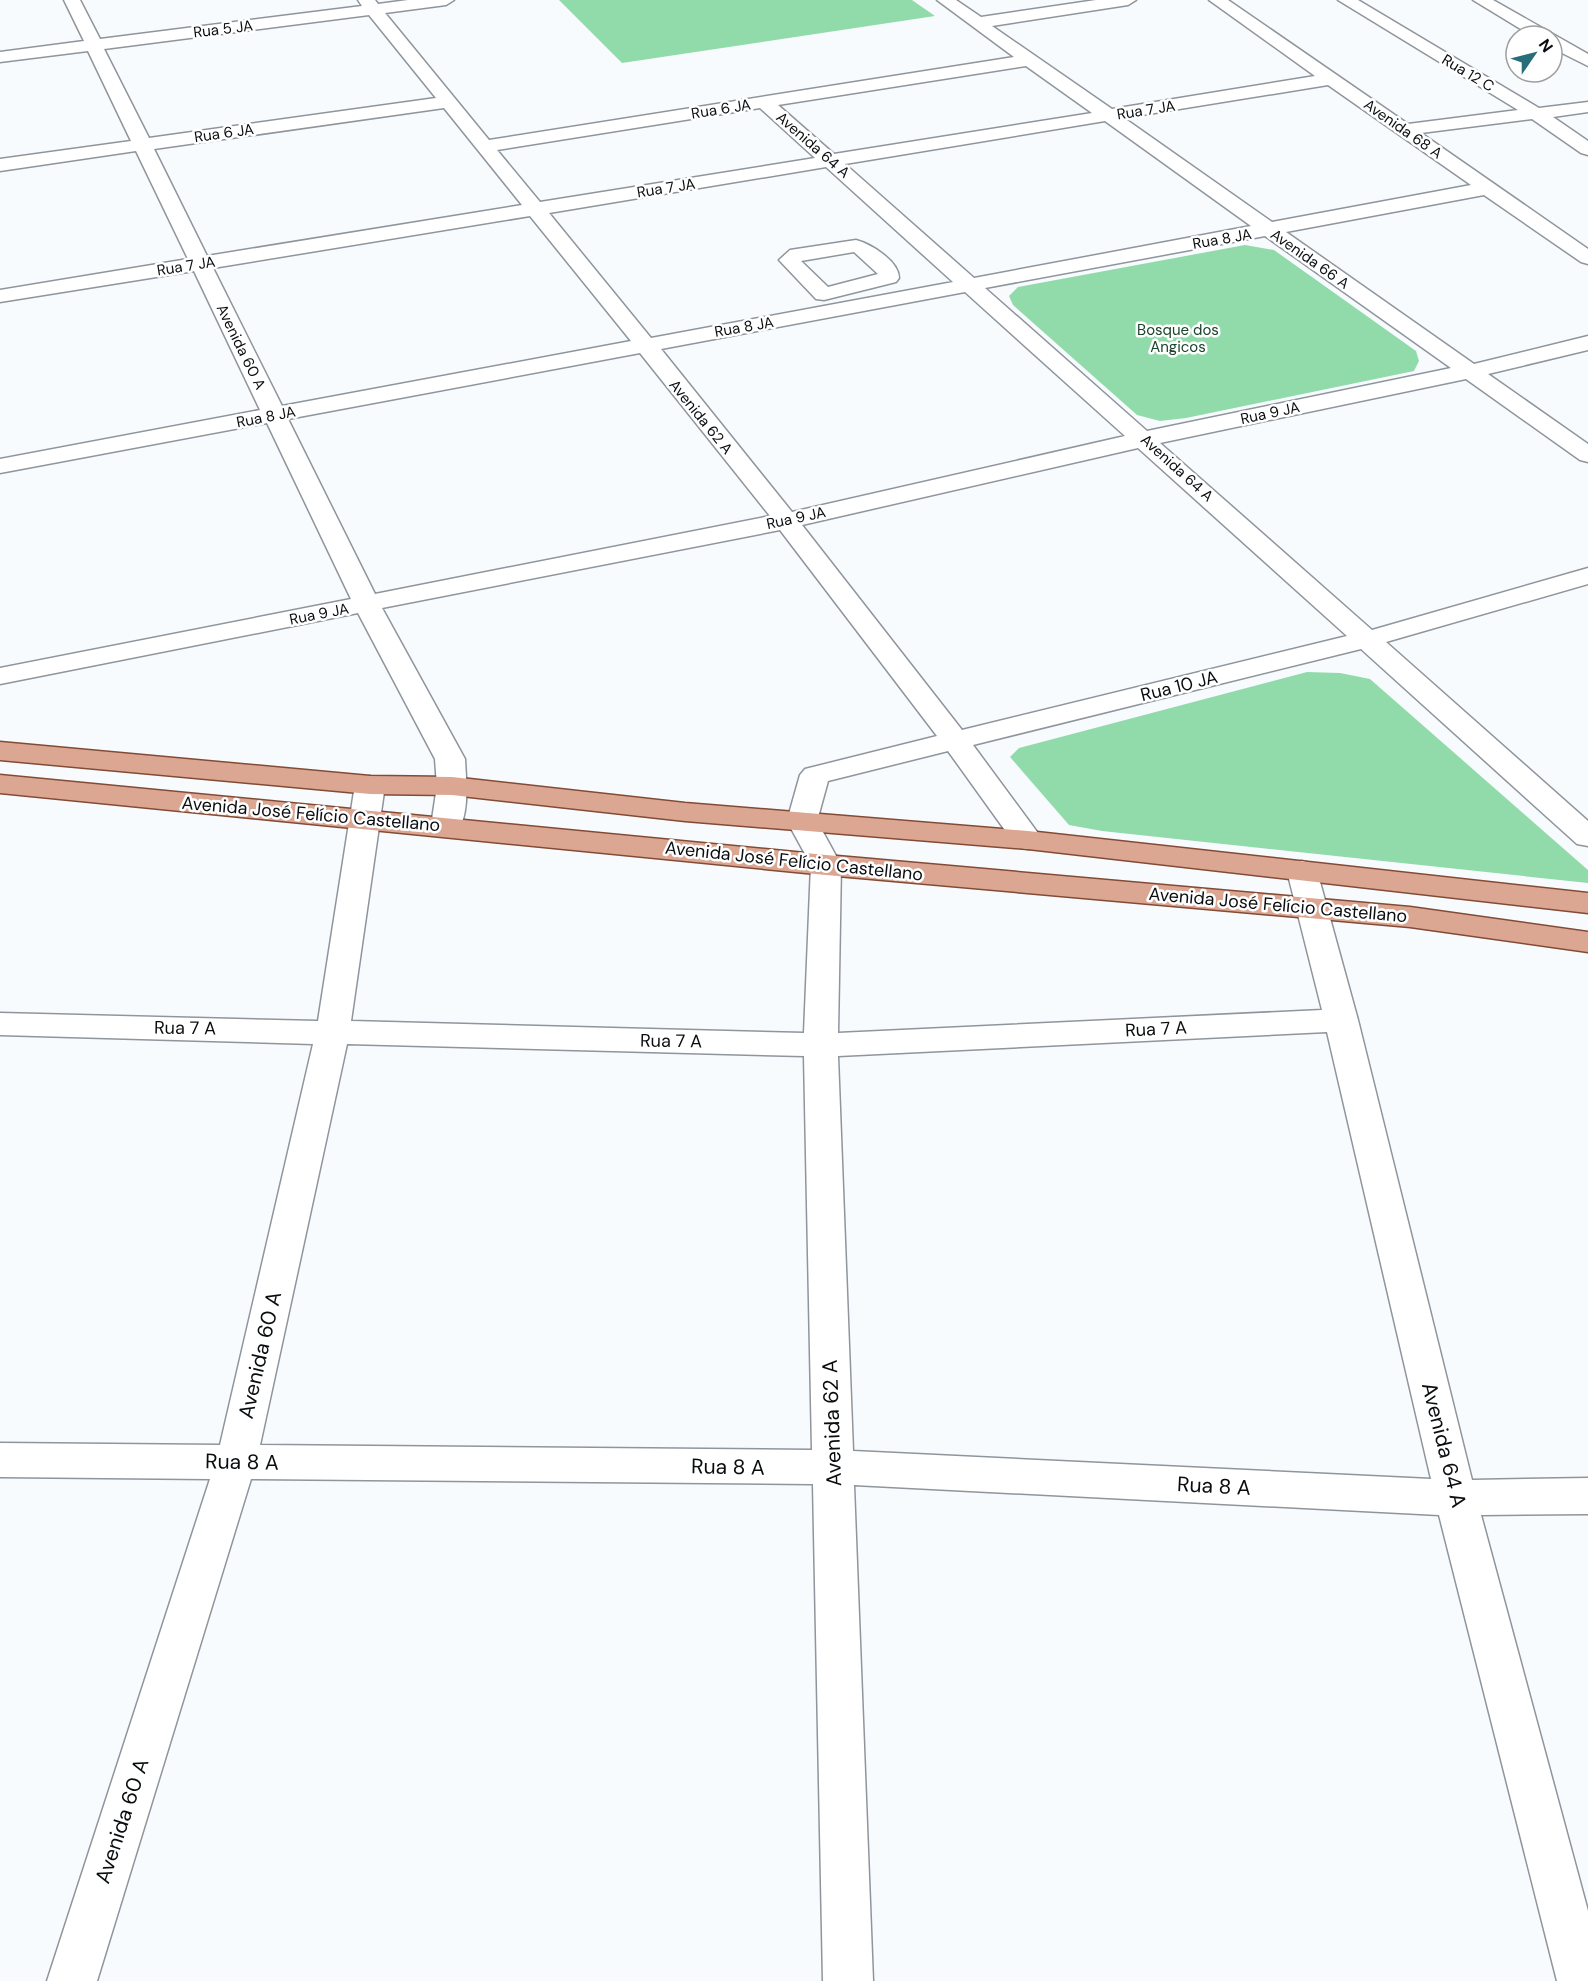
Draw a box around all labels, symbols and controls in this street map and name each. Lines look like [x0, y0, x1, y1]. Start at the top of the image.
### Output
street label: Rua 5 JA [192, 15, 254, 43]
north arrow [1504, 24, 1564, 84]
text: N [1534, 35, 1558, 56]
street label: Rua 12 C [1438, 50, 1498, 97]
street label: Rua 6 JA [690, 94, 752, 124]
street label: Avenida 68 A [1360, 95, 1446, 163]
street label: Rua 7 JA [1115, 96, 1177, 124]
street label: Avenida 64 A [772, 107, 854, 183]
street label: Rua 6 JA [193, 119, 255, 147]
street label: Rua 7 JA [635, 174, 697, 202]
street label: Rua 8 JA [1191, 224, 1253, 254]
street label: Avenida 66 A [1267, 224, 1353, 294]
street label: Rua 7 JA [155, 252, 217, 280]
street label: Avenida 60 A [212, 301, 270, 393]
street label: Rua 8 JA [713, 312, 775, 342]
park label: Bosque dos Angicos [1137, 320, 1219, 357]
street label: Avenida 62 A [665, 375, 737, 459]
street label: Rua 9 JA [1239, 397, 1302, 429]
street label: Rua 8 JA [235, 401, 297, 433]
street label: Avenida 64 A [1136, 430, 1218, 506]
street label: Rua 9 JA [765, 502, 828, 534]
street label: Rua 9 JA [288, 598, 350, 630]
street label: Rua 10 JA [1138, 665, 1220, 707]
street label: Avenida José Felício Castellano [181, 791, 441, 837]
street label: Avenida José Felício Castellano [664, 836, 924, 886]
street label: Avenida José Felício Castellano [1148, 882, 1408, 928]
street label: Rua 7 A [154, 1015, 216, 1041]
street label: Rua 7 A [1124, 1015, 1188, 1043]
street label: Rua 7 A [640, 1028, 702, 1054]
street label: Avenida 60 A [232, 1289, 288, 1421]
street label: Avenida 62 A [816, 1359, 848, 1487]
street label: Avenida 64 A [1415, 1379, 1473, 1511]
street label: Rua 8 A [205, 1447, 279, 1477]
street label: Rua 8 A [691, 1452, 765, 1482]
street label: Rua 8 A [1176, 1470, 1252, 1502]
street label: Avenida 60 A [89, 1755, 155, 1887]

